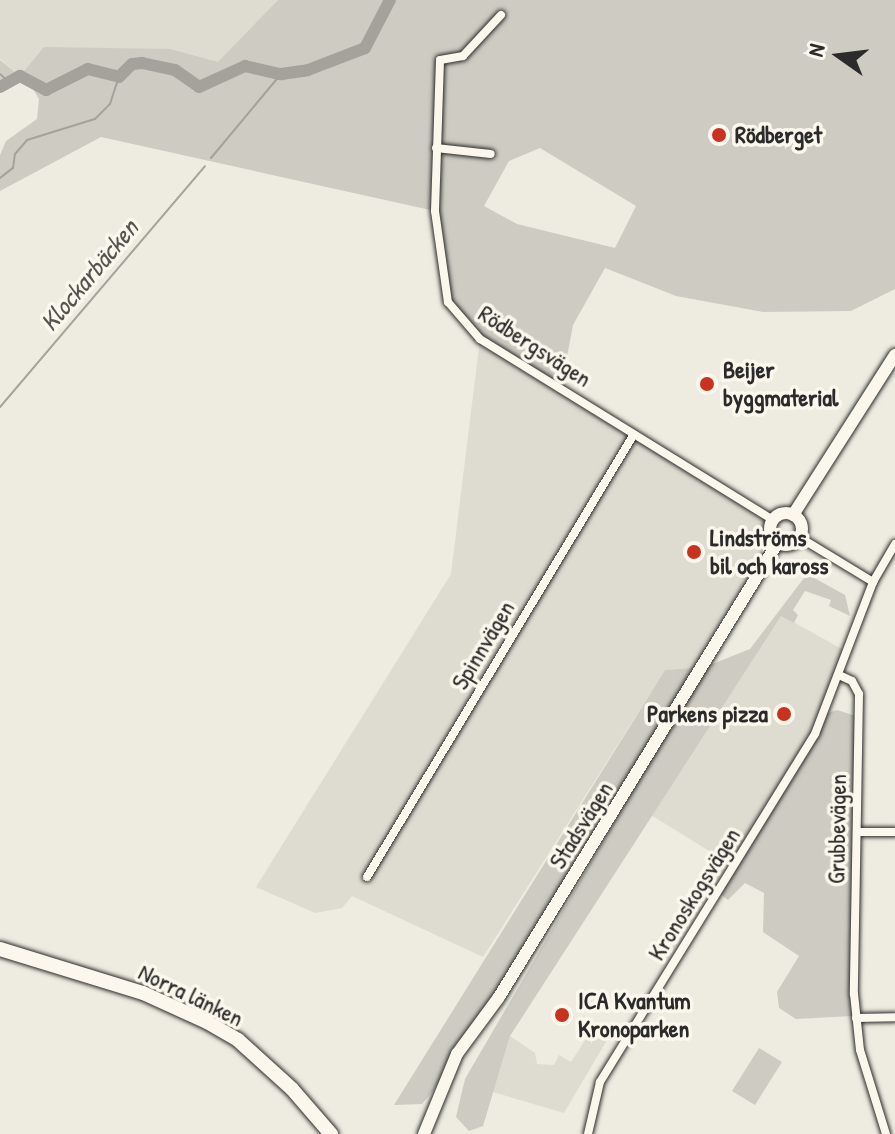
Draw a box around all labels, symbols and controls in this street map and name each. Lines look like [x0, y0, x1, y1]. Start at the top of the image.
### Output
north arrow [799, 16, 879, 96]
text: N [800, 41, 832, 60]
place label: Rödberget [735, 121, 822, 149]
marker: Rödberget [710, 126, 728, 144]
water label: Klockarbäcken [33, 213, 145, 337]
street label: Rödbergsvägen [473, 299, 597, 393]
place label: Beijer byggmaterial [723, 356, 838, 412]
marker: Beijer byggmaterial [698, 375, 716, 393]
place label: Lindströms bil och kaross [710, 524, 829, 580]
marker: Lindströms bil och kaross [685, 543, 703, 561]
street label: Spinnvägen [445, 595, 521, 695]
place label: Parkens pizza [647, 700, 768, 728]
marker: Parkens pizza [775, 705, 793, 723]
street label: Grubbevägen [822, 774, 852, 884]
street label: Stadsvägen [543, 776, 619, 874]
street label: Kronoskogsvägen [642, 822, 746, 966]
street label: Norra länken [134, 957, 248, 1033]
place label: ICA Kvantum Kronoparken [578, 987, 691, 1043]
marker: ICA Kvantum Kronoparken [553, 1006, 571, 1024]

